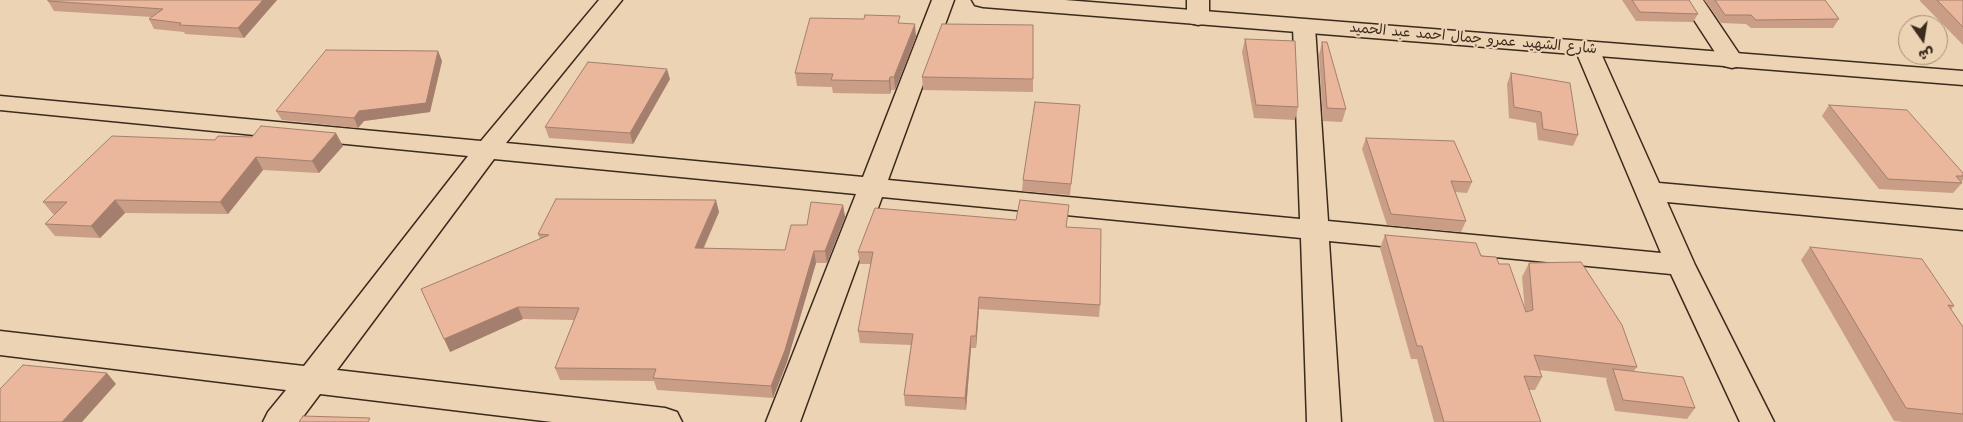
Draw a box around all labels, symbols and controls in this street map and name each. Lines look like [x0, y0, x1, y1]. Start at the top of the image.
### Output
north arrow [1898, 15, 1948, 65]
street label: شارع الشهيد عمرو جمال احمد عبد الحميد [1349, 21, 1597, 59]
text: ش [1916, 41, 1936, 66]

